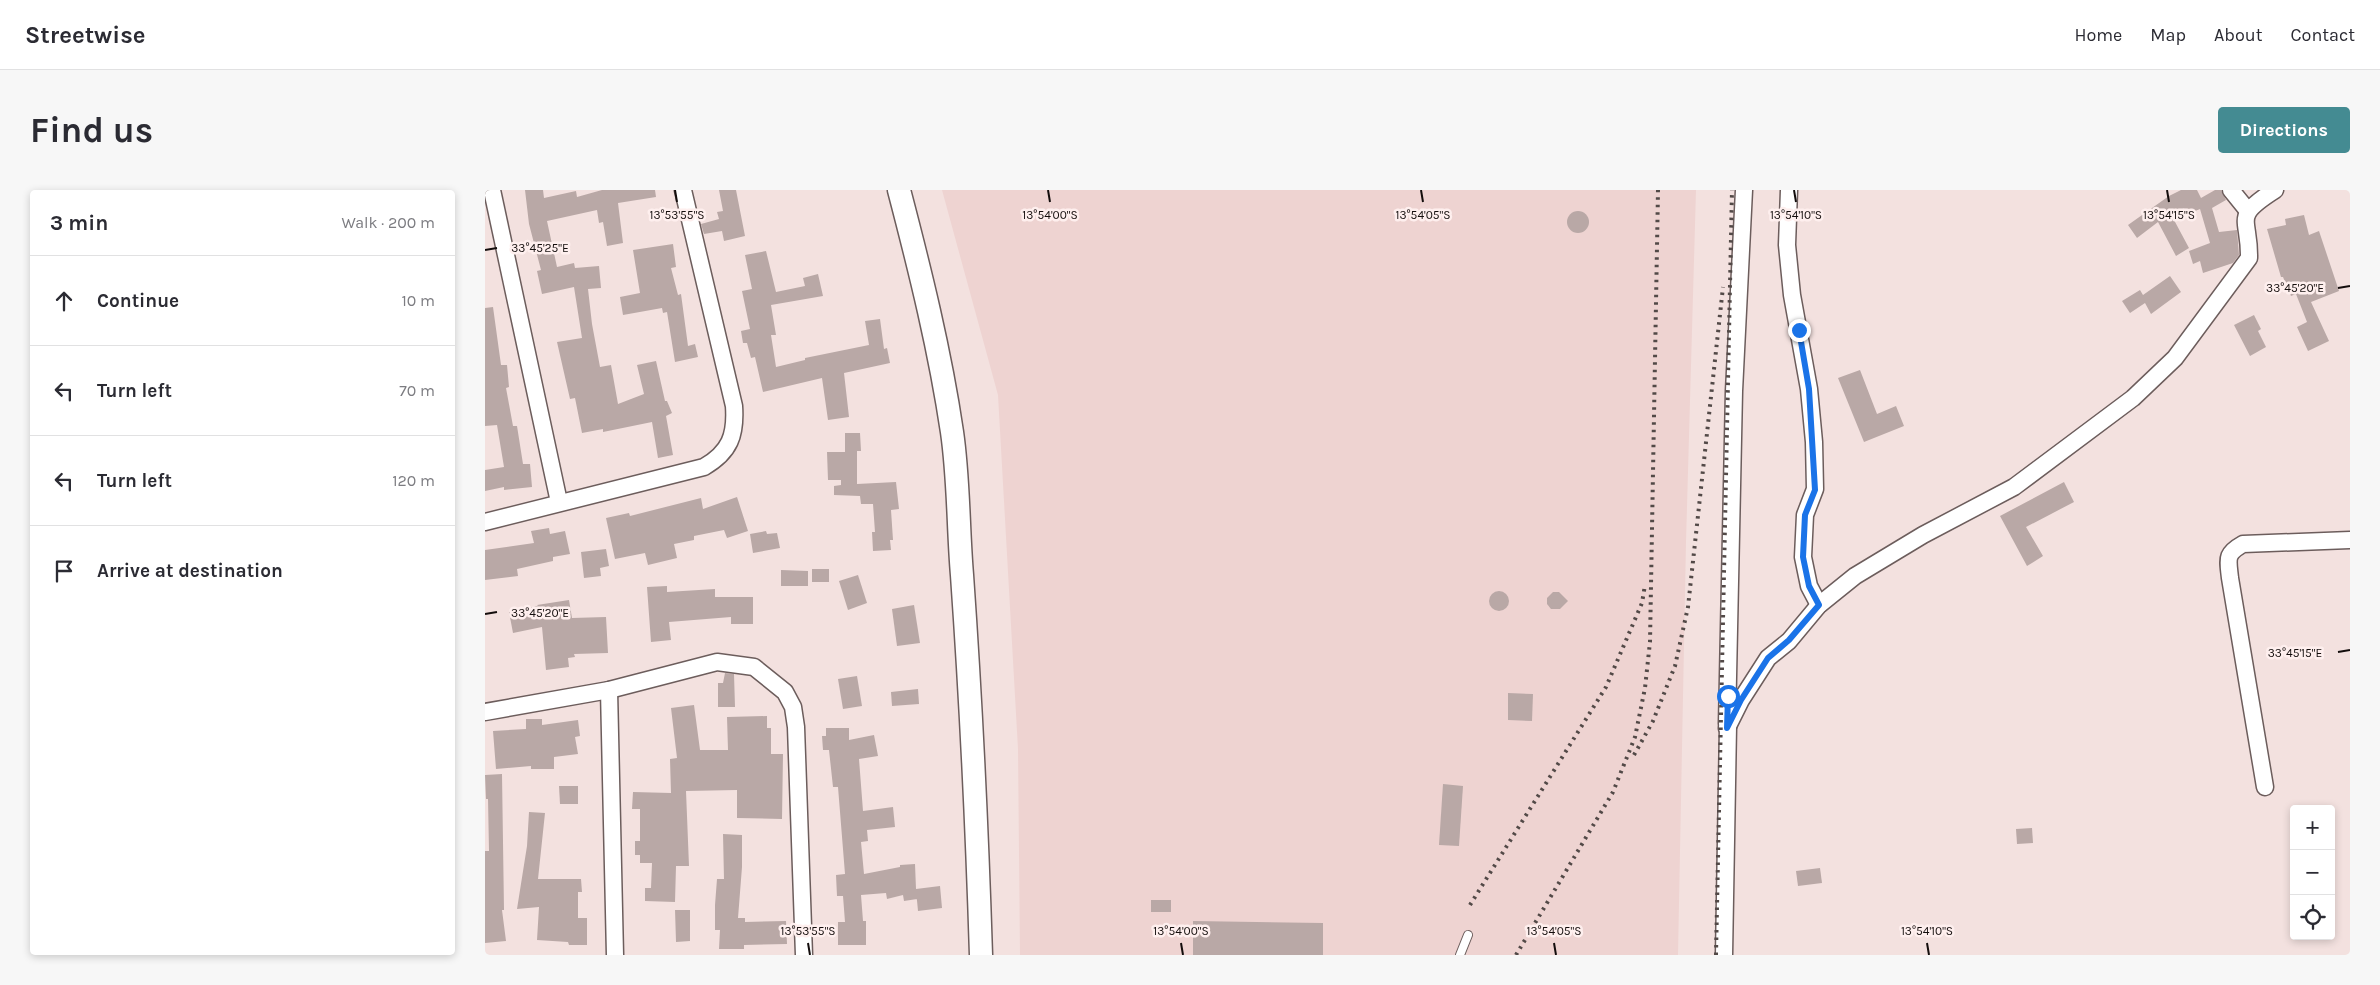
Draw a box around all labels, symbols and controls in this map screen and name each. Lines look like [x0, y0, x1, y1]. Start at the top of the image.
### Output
text: Streetwise [25, 21, 146, 49]
text: Home [2074, 24, 2122, 46]
text: Map [2150, 24, 2186, 46]
text: About [2214, 24, 2263, 46]
text: Contact [2291, 24, 2355, 46]
button: Directions [2218, 107, 2350, 153]
text: Find us [30, 110, 153, 151]
text: 13°53'55"S [649, 208, 705, 222]
text: 13°54'00"S [1022, 208, 1078, 222]
text: 13°54'05"S [1395, 208, 1451, 222]
text: 13°54'10"S [1770, 208, 1822, 222]
text: 13°54'15"S [2143, 208, 2195, 222]
text: 3 min [50, 211, 108, 235]
text: Walk · 200 m [341, 213, 435, 232]
text: 33°45'25"E [511, 241, 569, 255]
text: 33°45'20"E [2266, 281, 2324, 295]
icon: ahead [50, 287, 78, 315]
text: Continue [97, 290, 179, 312]
text: 10 m [401, 291, 435, 310]
route end [1788, 319, 1811, 342]
icon: left [50, 377, 78, 405]
text: Turn left [97, 380, 172, 402]
text: 70 m [399, 381, 435, 400]
icon: left [50, 467, 78, 495]
text: Turn left [97, 470, 172, 492]
text: 120 m [392, 471, 435, 490]
icon: arrive [50, 557, 78, 585]
text: Arrive at destination [97, 560, 283, 582]
text: 33°45'20"E [511, 606, 569, 620]
text: 33°45'15"E [2268, 646, 2322, 660]
route start [1717, 685, 1740, 708]
map controls [2290, 805, 2335, 940]
button: + [2290, 805, 2335, 850]
button: − [2290, 850, 2335, 895]
button: locate [2290, 895, 2335, 940]
text: 13°53'55"S [780, 924, 836, 938]
text: 13°54'00"S [1153, 924, 1209, 938]
text: 13°54'05"S [1526, 924, 1582, 938]
text: 13°54'10"S [1901, 924, 1953, 938]

